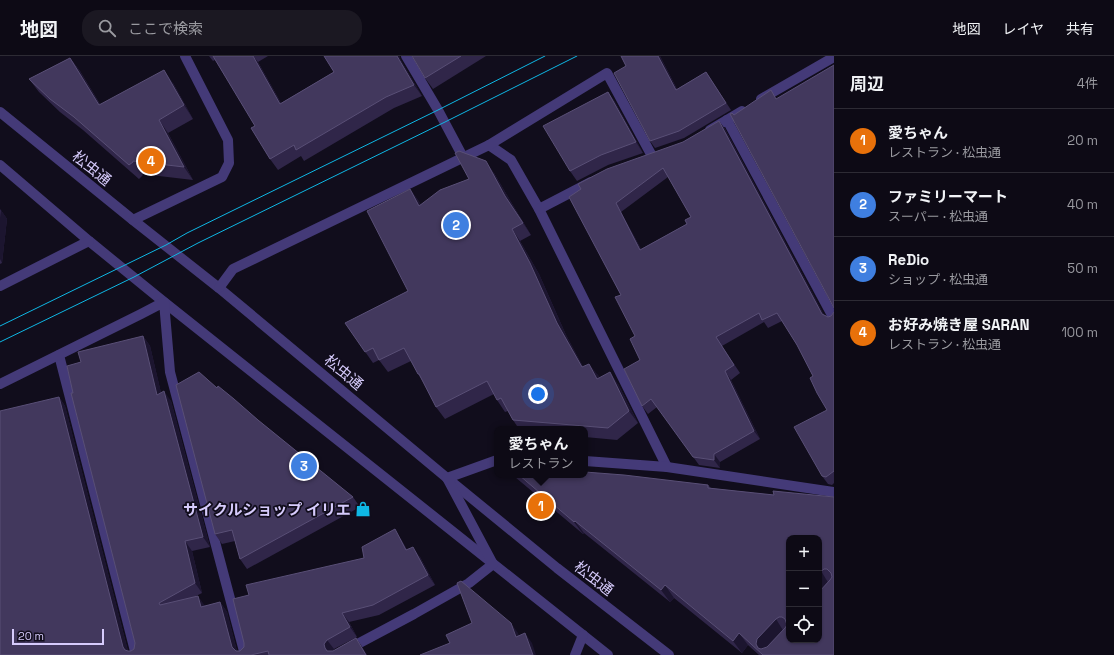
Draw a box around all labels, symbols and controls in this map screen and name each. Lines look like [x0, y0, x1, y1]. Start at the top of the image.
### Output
search box [82, 10, 362, 46]
text: 地図 [20, 17, 58, 42]
icon: search [96, 17, 118, 39]
text: ここで検索 [128, 19, 203, 38]
text: 地図 [952, 20, 980, 38]
text: レイヤ [1002, 20, 1044, 38]
text: 共有 [1066, 20, 1094, 38]
text: 周辺 [850, 73, 884, 95]
text: 4件 [1077, 75, 1098, 92]
text: 愛ちゃん [888, 123, 948, 142]
text: 1 [860, 132, 866, 149]
text: 20 m [1067, 132, 1098, 149]
text: レストラン · 松虫通 [888, 144, 1001, 161]
street label: 松虫通 [69, 146, 115, 190]
pin: 4 [138, 146, 164, 176]
text: ファミリーマート [888, 187, 1008, 206]
text: 2 [859, 196, 867, 213]
text: 40 m [1067, 196, 1098, 213]
text: スーパー · 松虫通 [888, 208, 988, 225]
pin: 2 [443, 210, 469, 240]
text: ReDio [888, 250, 929, 269]
text: 3 [859, 260, 867, 277]
text: 50 m [1067, 260, 1098, 277]
text: ショップ · 松虫通 [888, 271, 988, 288]
text: お好み焼き屋 SARAN [888, 315, 1029, 334]
text: 4 [859, 324, 867, 341]
text: 100 m [1061, 324, 1098, 341]
text: レストラン · 松虫通 [888, 336, 1001, 353]
street label: 松虫通 [321, 350, 367, 394]
your location [528, 384, 548, 404]
popup [494, 426, 588, 478]
text: 愛ちゃん [508, 434, 569, 453]
pin: 3 [291, 451, 317, 481]
text: レストラン [508, 455, 574, 472]
pin: 1 [528, 491, 554, 521]
place label: サイクルショップ イリエ [183, 500, 351, 519]
shop icon: サイクルショップ イリエ [354, 500, 372, 518]
map controls [786, 535, 822, 643]
button: + [786, 535, 822, 571]
street label: 松虫通 [570, 557, 618, 599]
button: − [786, 571, 822, 607]
button: locate [786, 607, 822, 643]
scale bar [12, 627, 104, 646]
text: 20 m [18, 629, 44, 643]

